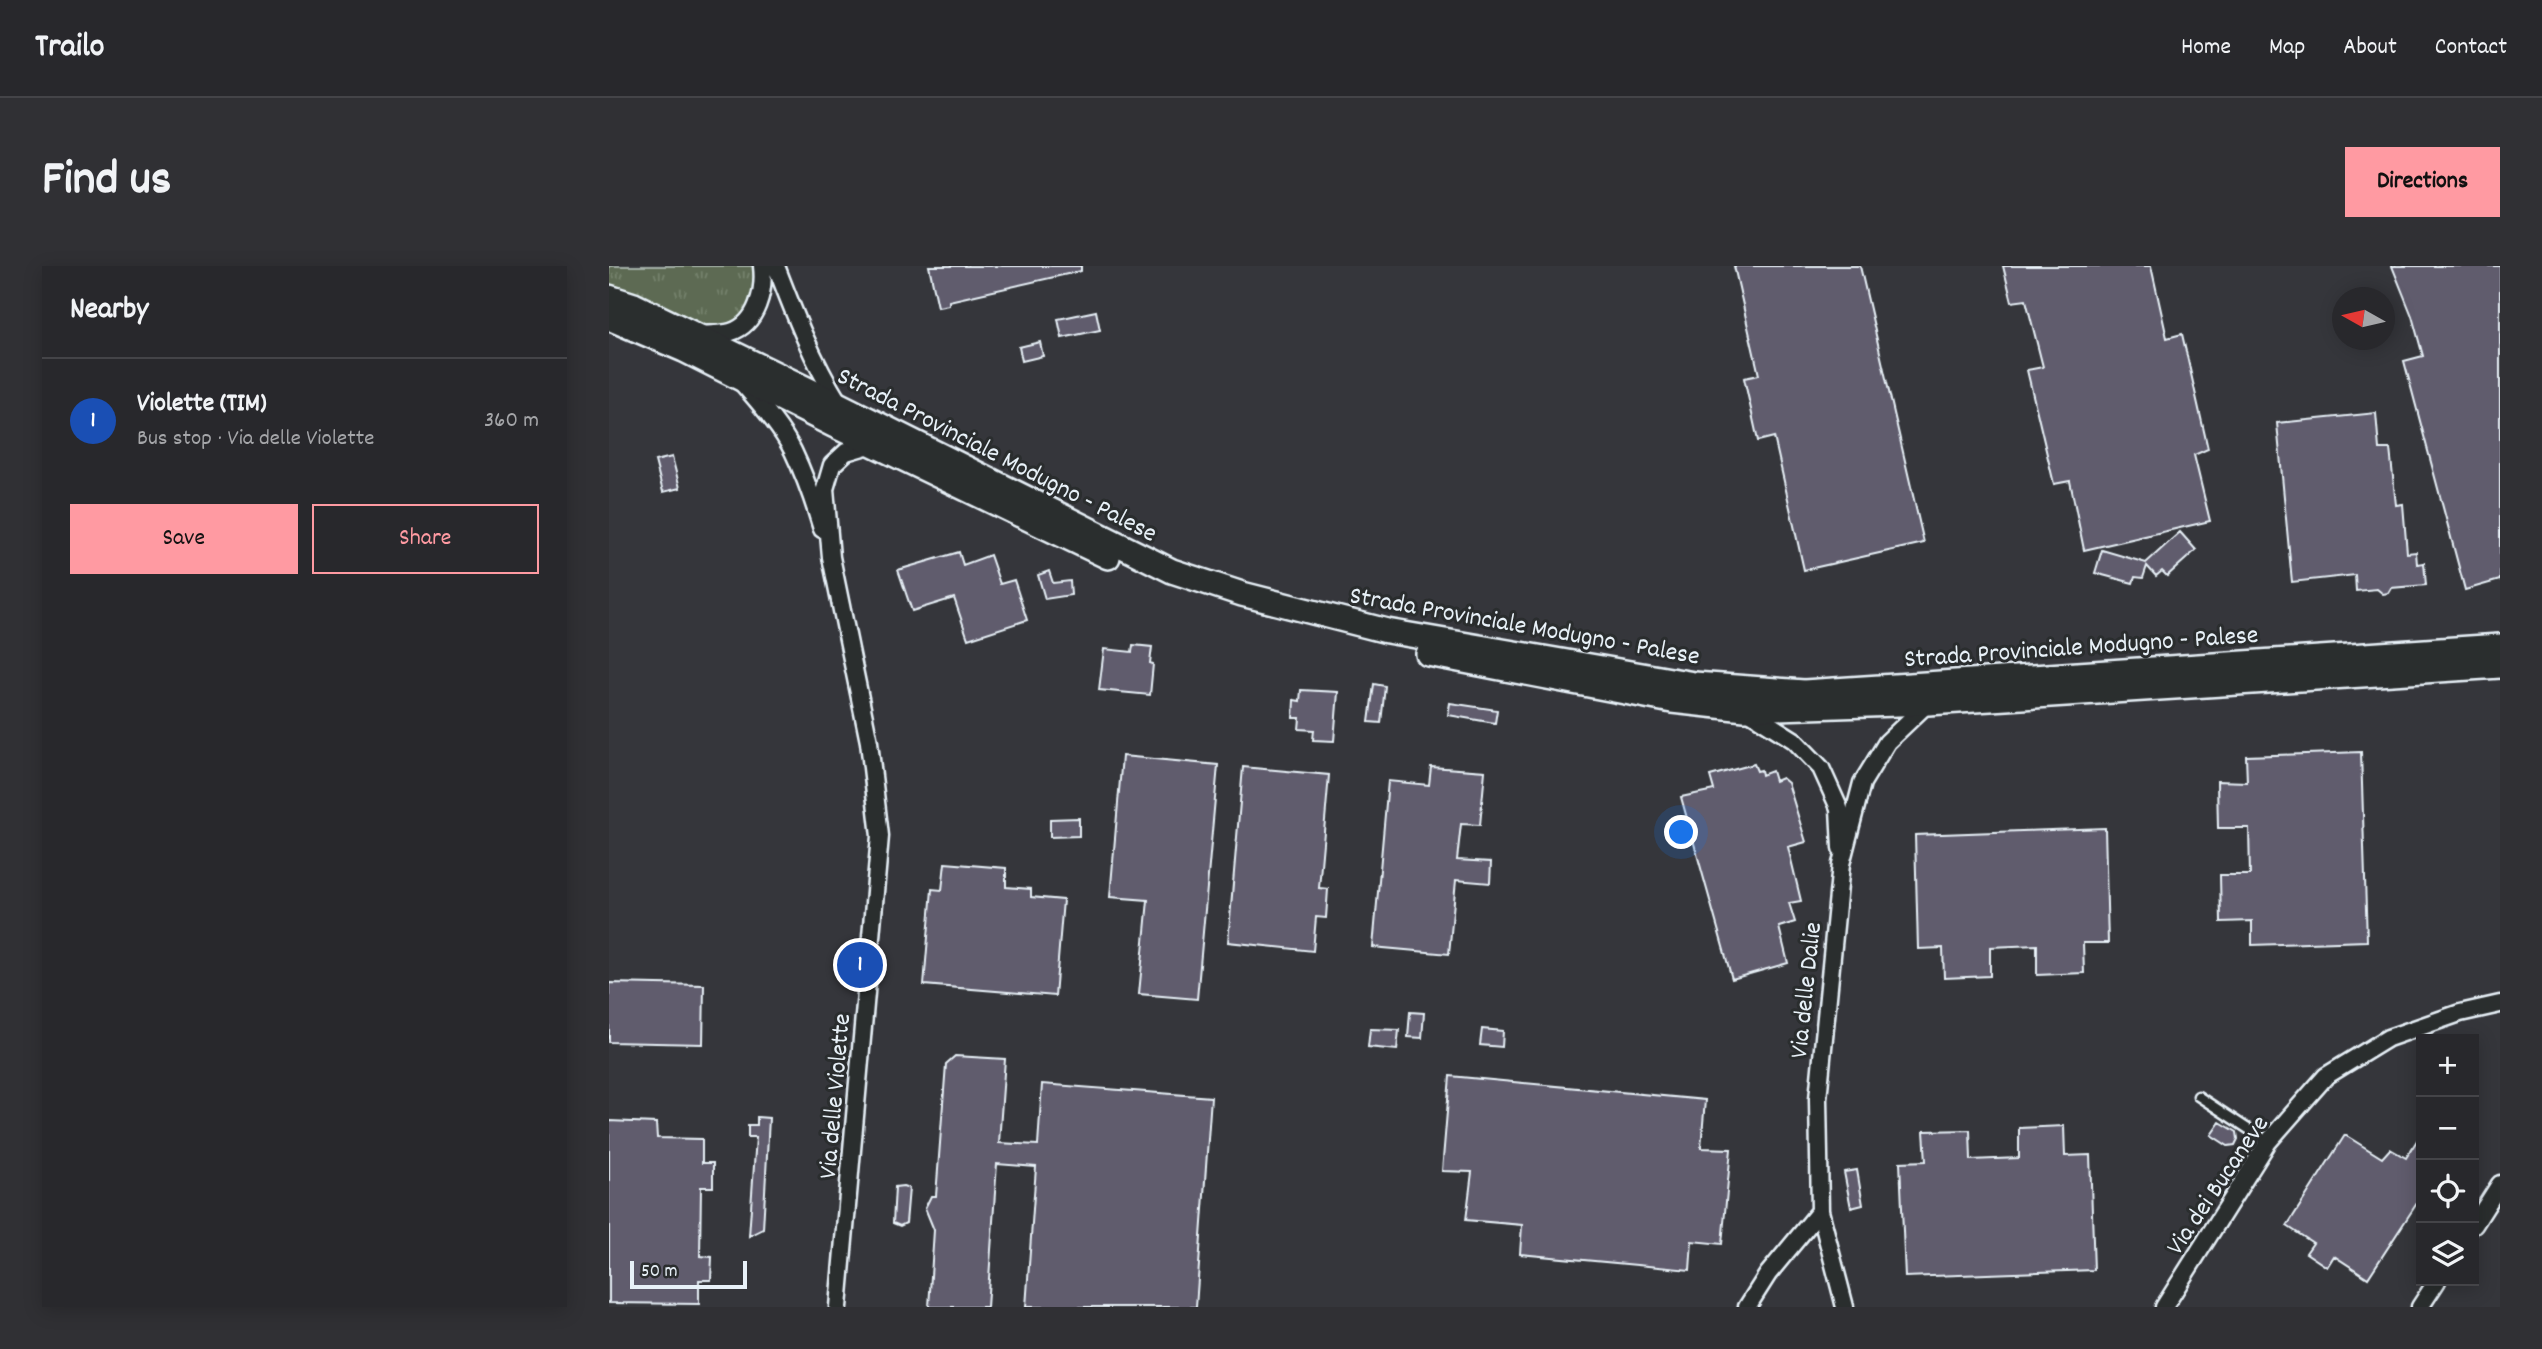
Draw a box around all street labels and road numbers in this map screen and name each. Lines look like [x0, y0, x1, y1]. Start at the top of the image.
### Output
street label: Strada Provinciale Modugno - Palese [830, 359, 1163, 553]
street label: Strada Provinciale Modugno - Palese [1346, 578, 1702, 676]
street label: Strada Provinciale Modugno - Palese [1903, 618, 2260, 679]
street label: Via delle Dalie [1782, 920, 1833, 1060]
street label: Via delle Violette [811, 1012, 862, 1181]
street label: Via dei Bucaneve [2158, 1109, 2279, 1263]

